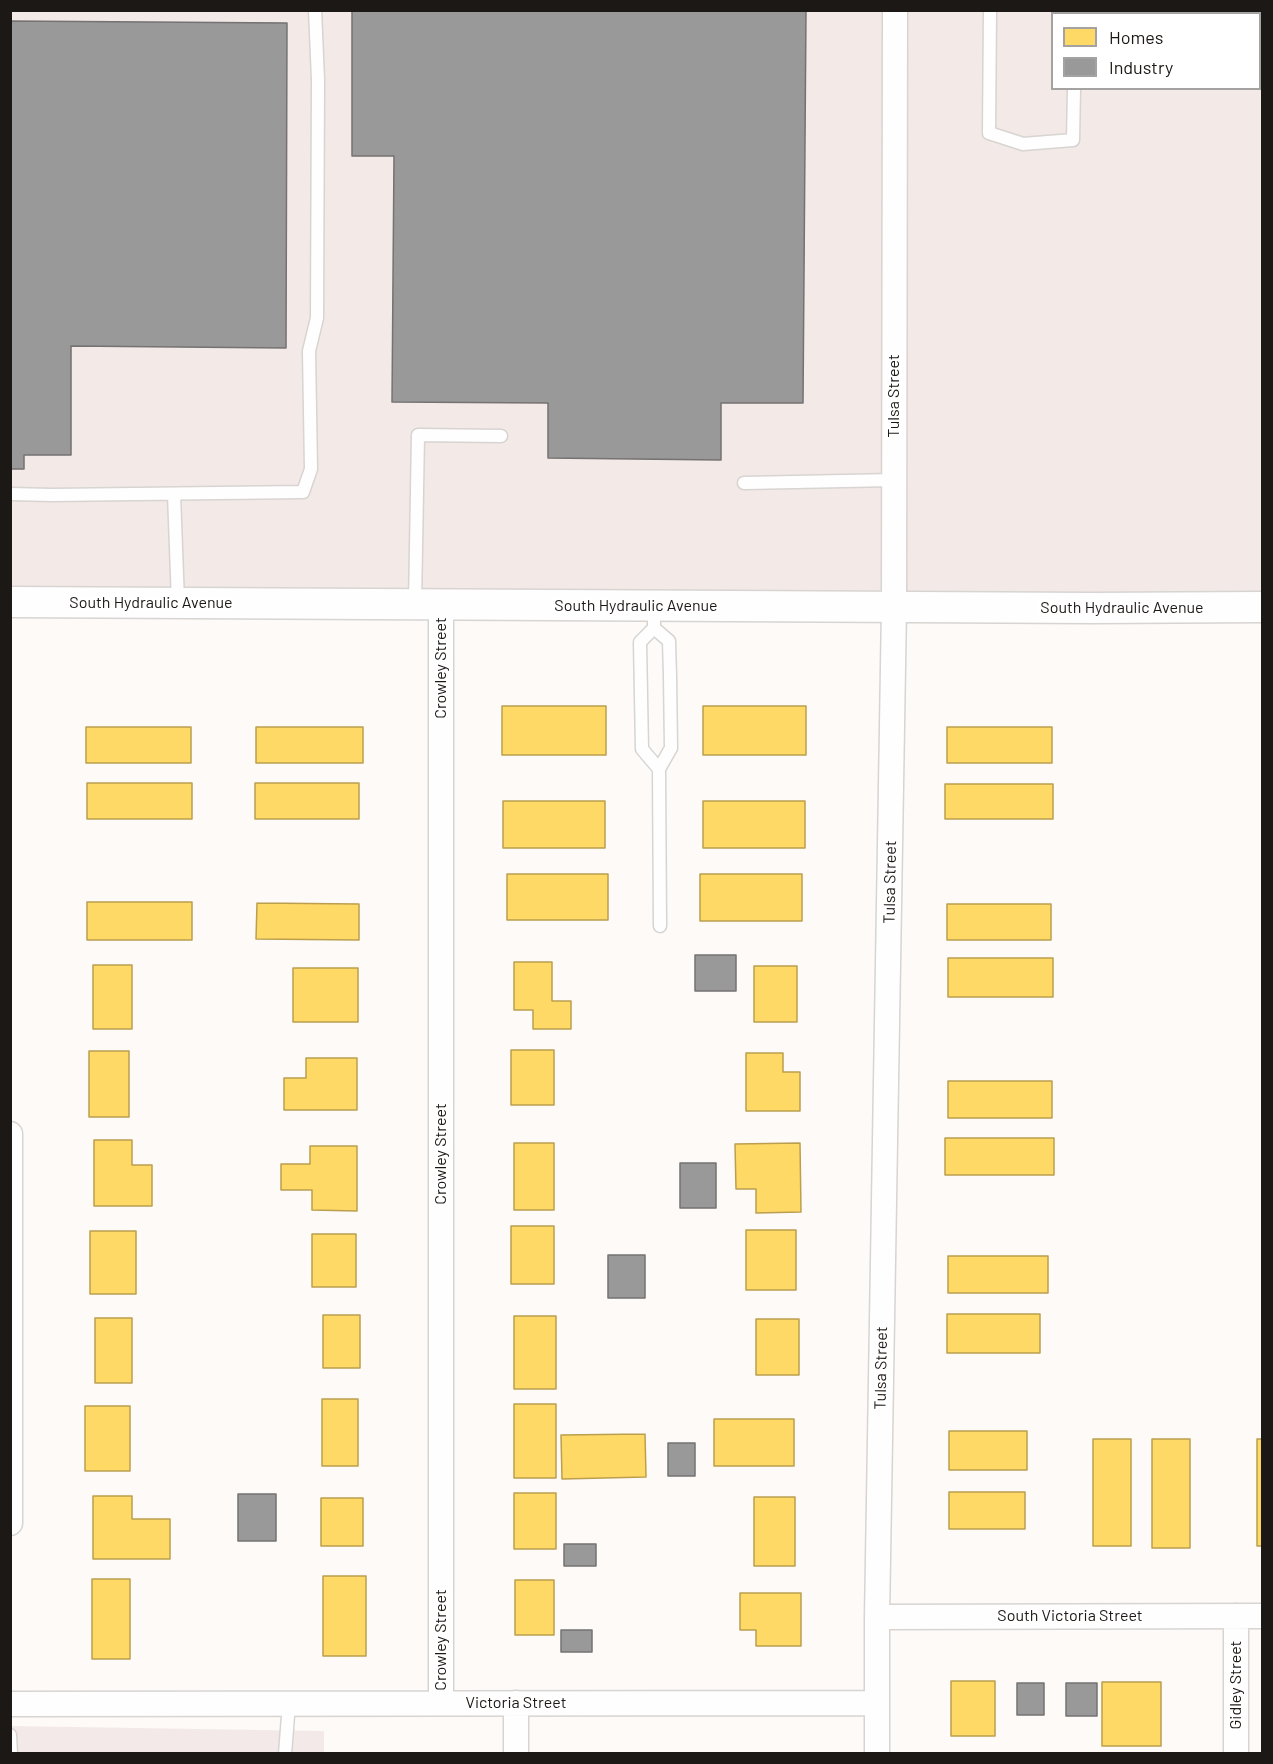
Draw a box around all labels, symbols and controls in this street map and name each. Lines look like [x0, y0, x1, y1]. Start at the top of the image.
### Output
legend [1051, 12, 1261, 90]
text: Homes [1109, 26, 1163, 48]
text: Industry [1109, 56, 1173, 78]
street label: Tulsa Street [884, 354, 904, 438]
street label: South Hydraulic Avenue [69, 593, 233, 613]
street label: South Hydraulic Avenue [554, 596, 718, 616]
street label: South Hydraulic Avenue [1040, 598, 1204, 618]
street label: Crowley Street [431, 617, 451, 719]
street label: Tulsa Street [880, 840, 900, 924]
street label: Crowley Street [431, 1103, 451, 1205]
street label: Tulsa Street [871, 1326, 891, 1410]
street label: Crowley Street [431, 1589, 451, 1691]
street label: South Victoria Street [997, 1606, 1143, 1626]
street label: Gidley Street [1226, 1641, 1246, 1729]
street label: Victoria Street [465, 1693, 567, 1713]

